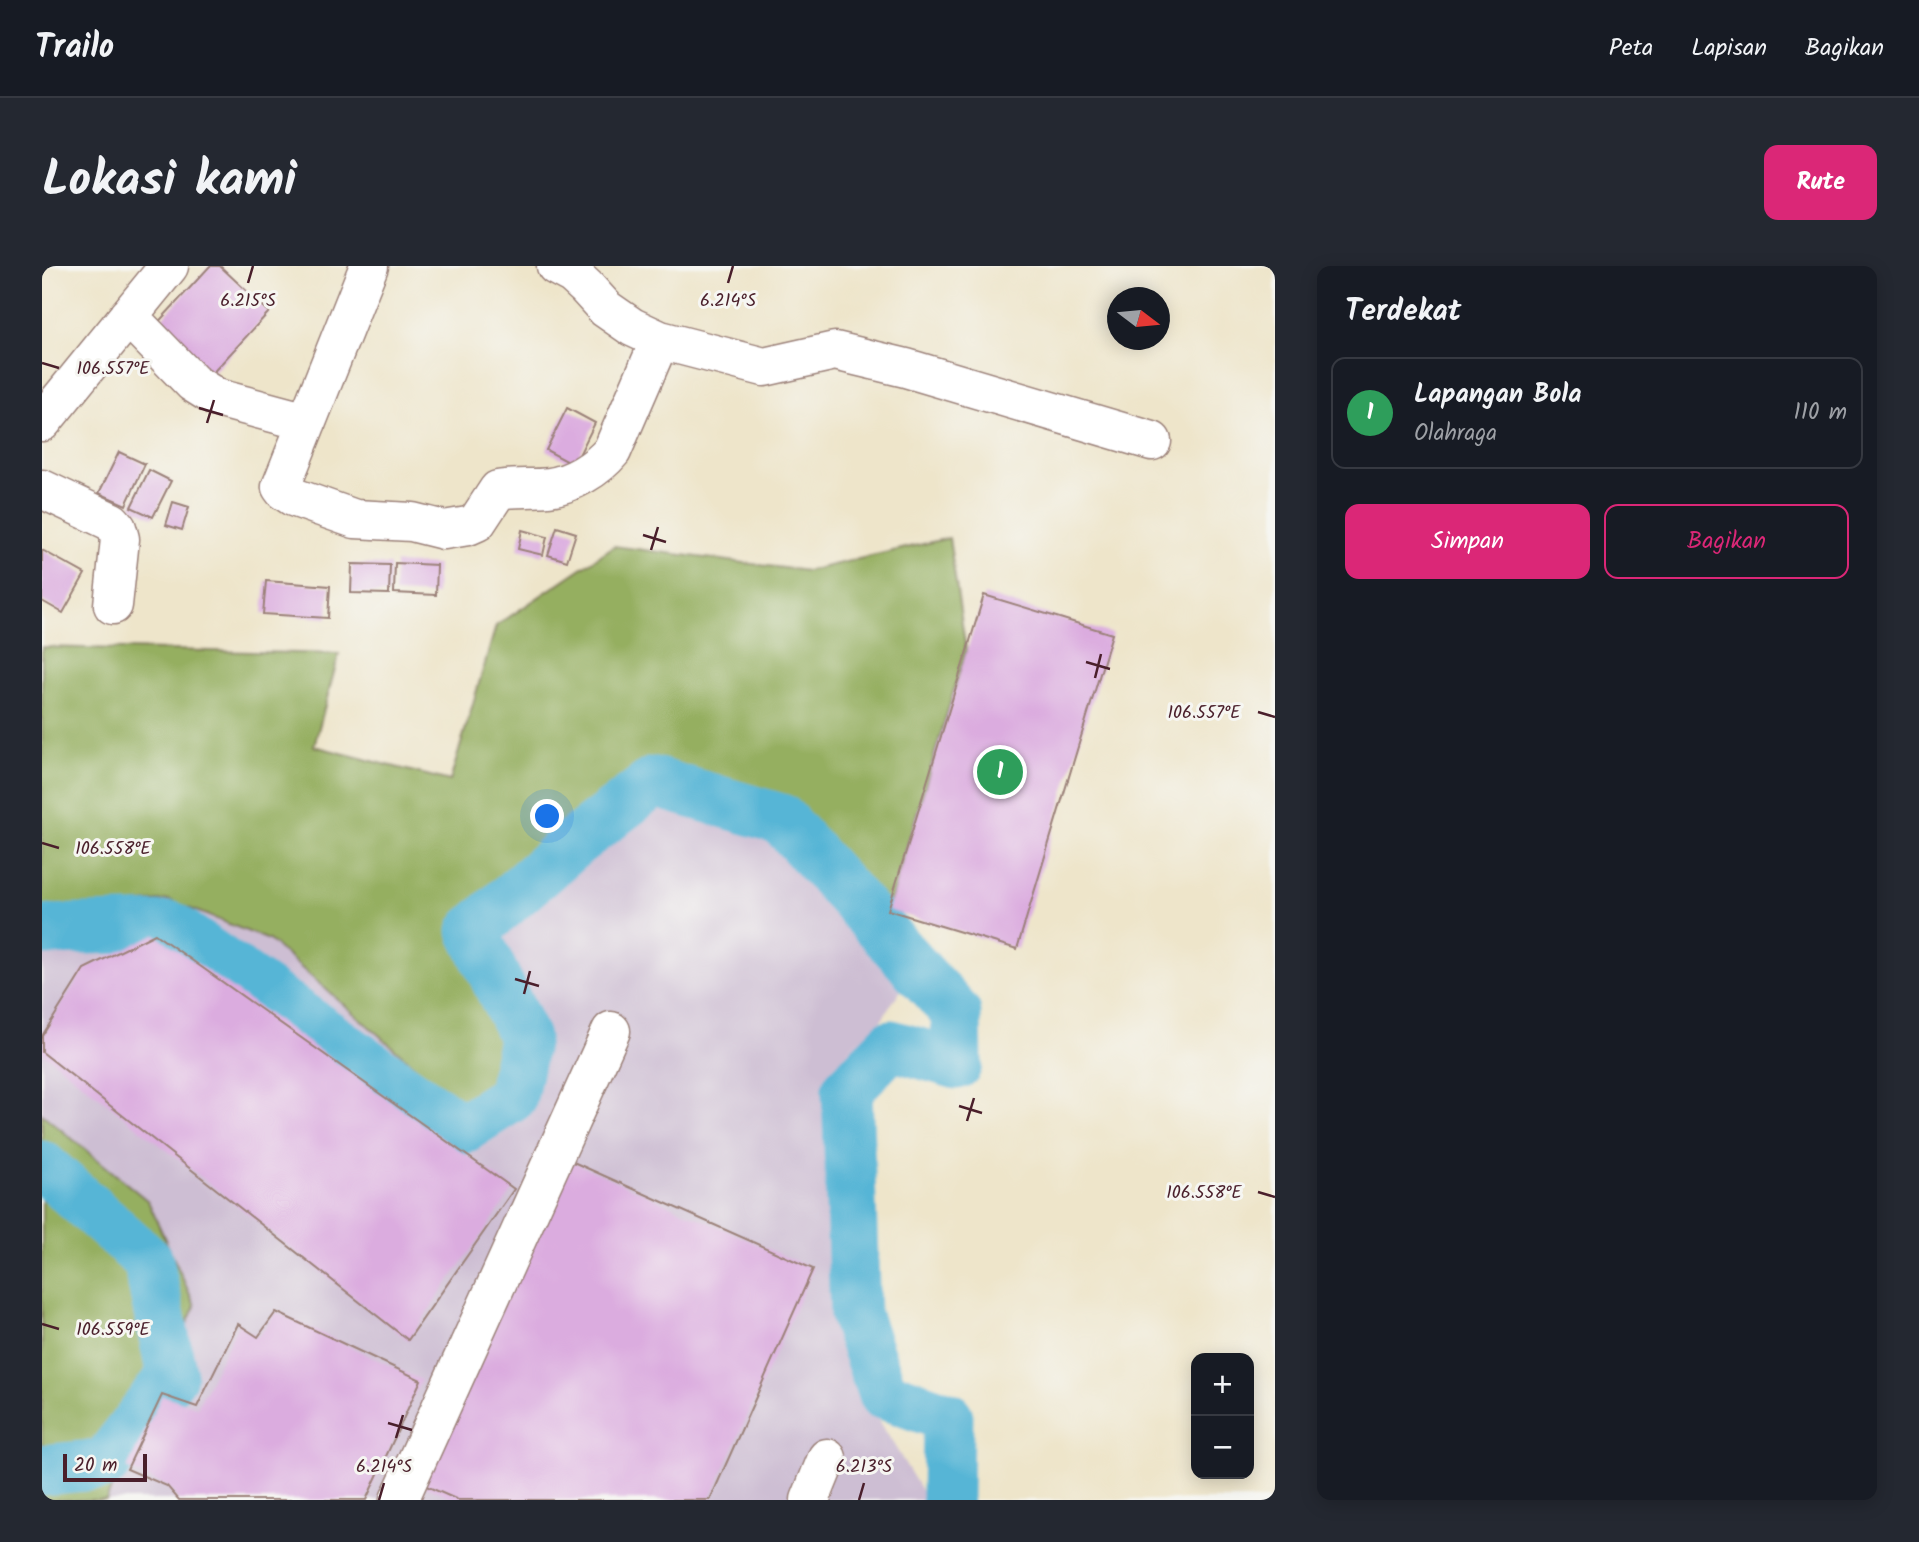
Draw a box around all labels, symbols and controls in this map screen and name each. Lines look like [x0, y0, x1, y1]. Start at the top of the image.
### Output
text: Trailo [35, 22, 114, 75]
text: Peta [1609, 29, 1653, 68]
text: Lapisan [1691, 29, 1767, 68]
text: Bagikan [1805, 29, 1884, 68]
text: Lokasi kami [42, 143, 297, 221]
button: Rute [1764, 145, 1877, 220]
text: 6.215°S [220, 287, 276, 316]
text: 6.214°S [700, 287, 756, 316]
north arrow [1107, 287, 1170, 350]
text: Terdekat [1345, 288, 1461, 336]
text: 106.557°E [76, 355, 150, 384]
text: Lapangan Bola [1414, 374, 1582, 416]
text: 1 [1367, 395, 1373, 431]
text: 110 m [1794, 395, 1847, 431]
text: Olahraga [1414, 416, 1497, 452]
button: Simpan [1345, 504, 1590, 579]
button: Bagikan [1604, 504, 1849, 579]
text: 106.557°E [1167, 699, 1241, 728]
pin: 1 [977, 746, 1023, 798]
your location [530, 799, 564, 833]
text: 106.558°E [75, 835, 151, 864]
text: 106.558°E [1166, 1179, 1242, 1208]
text: 106.559°E [76, 1316, 150, 1345]
map controls [1191, 1353, 1254, 1479]
button: + [1191, 1353, 1254, 1416]
button: − [1191, 1416, 1254, 1479]
scale bar [63, 1451, 147, 1483]
text: 20 m [74, 1451, 117, 1481]
text: 6.214°S [356, 1453, 412, 1482]
text: 6.213°S [836, 1453, 893, 1482]

